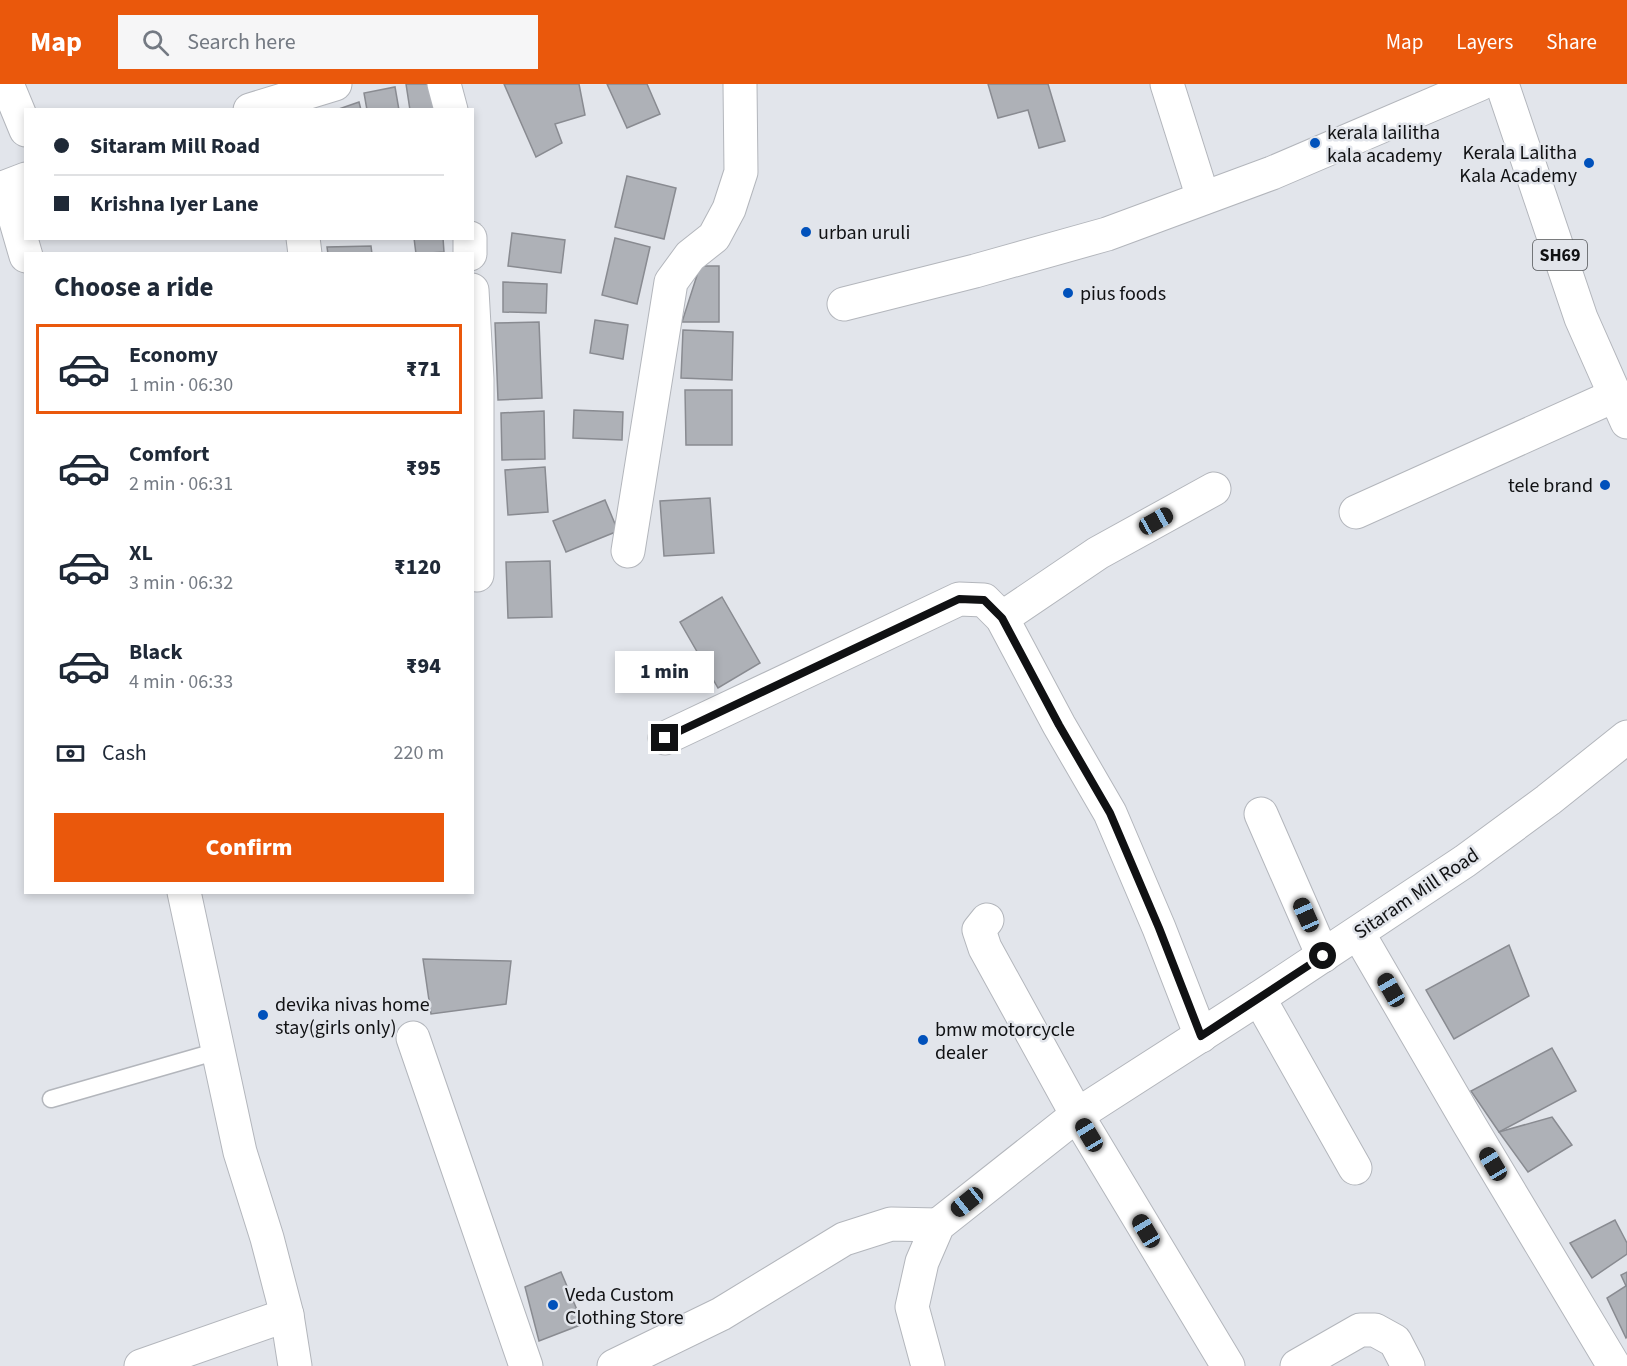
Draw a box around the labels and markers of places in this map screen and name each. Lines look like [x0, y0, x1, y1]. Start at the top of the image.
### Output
place label: kerala lailitha kala academy [1327, 119, 1443, 170]
marker: kerala lailitha kala academy [1308, 136, 1322, 150]
place label: Kerala Lalitha Kala Academy [1459, 139, 1578, 190]
marker: Kerala Lalitha Kala Academy [1582, 156, 1596, 170]
place label: urban uruli [818, 219, 910, 247]
marker: urban uruli [799, 225, 813, 239]
place label: pius foods [1080, 280, 1166, 308]
marker: pius foods [1061, 286, 1075, 300]
place label: tele brand [1508, 472, 1593, 500]
marker: tele brand [1598, 478, 1612, 492]
place label: devika nivas home stay(girls only) [275, 991, 430, 1042]
marker: devika nivas home stay(girls only) [256, 1008, 270, 1022]
place label: bmw motorcycle dealer [935, 1016, 1075, 1067]
marker: bmw motorcycle dealer [916, 1033, 930, 1047]
place label: Veda Custom Clothing Store [565, 1281, 684, 1332]
marker: Veda Custom Clothing Store [546, 1298, 560, 1312]

